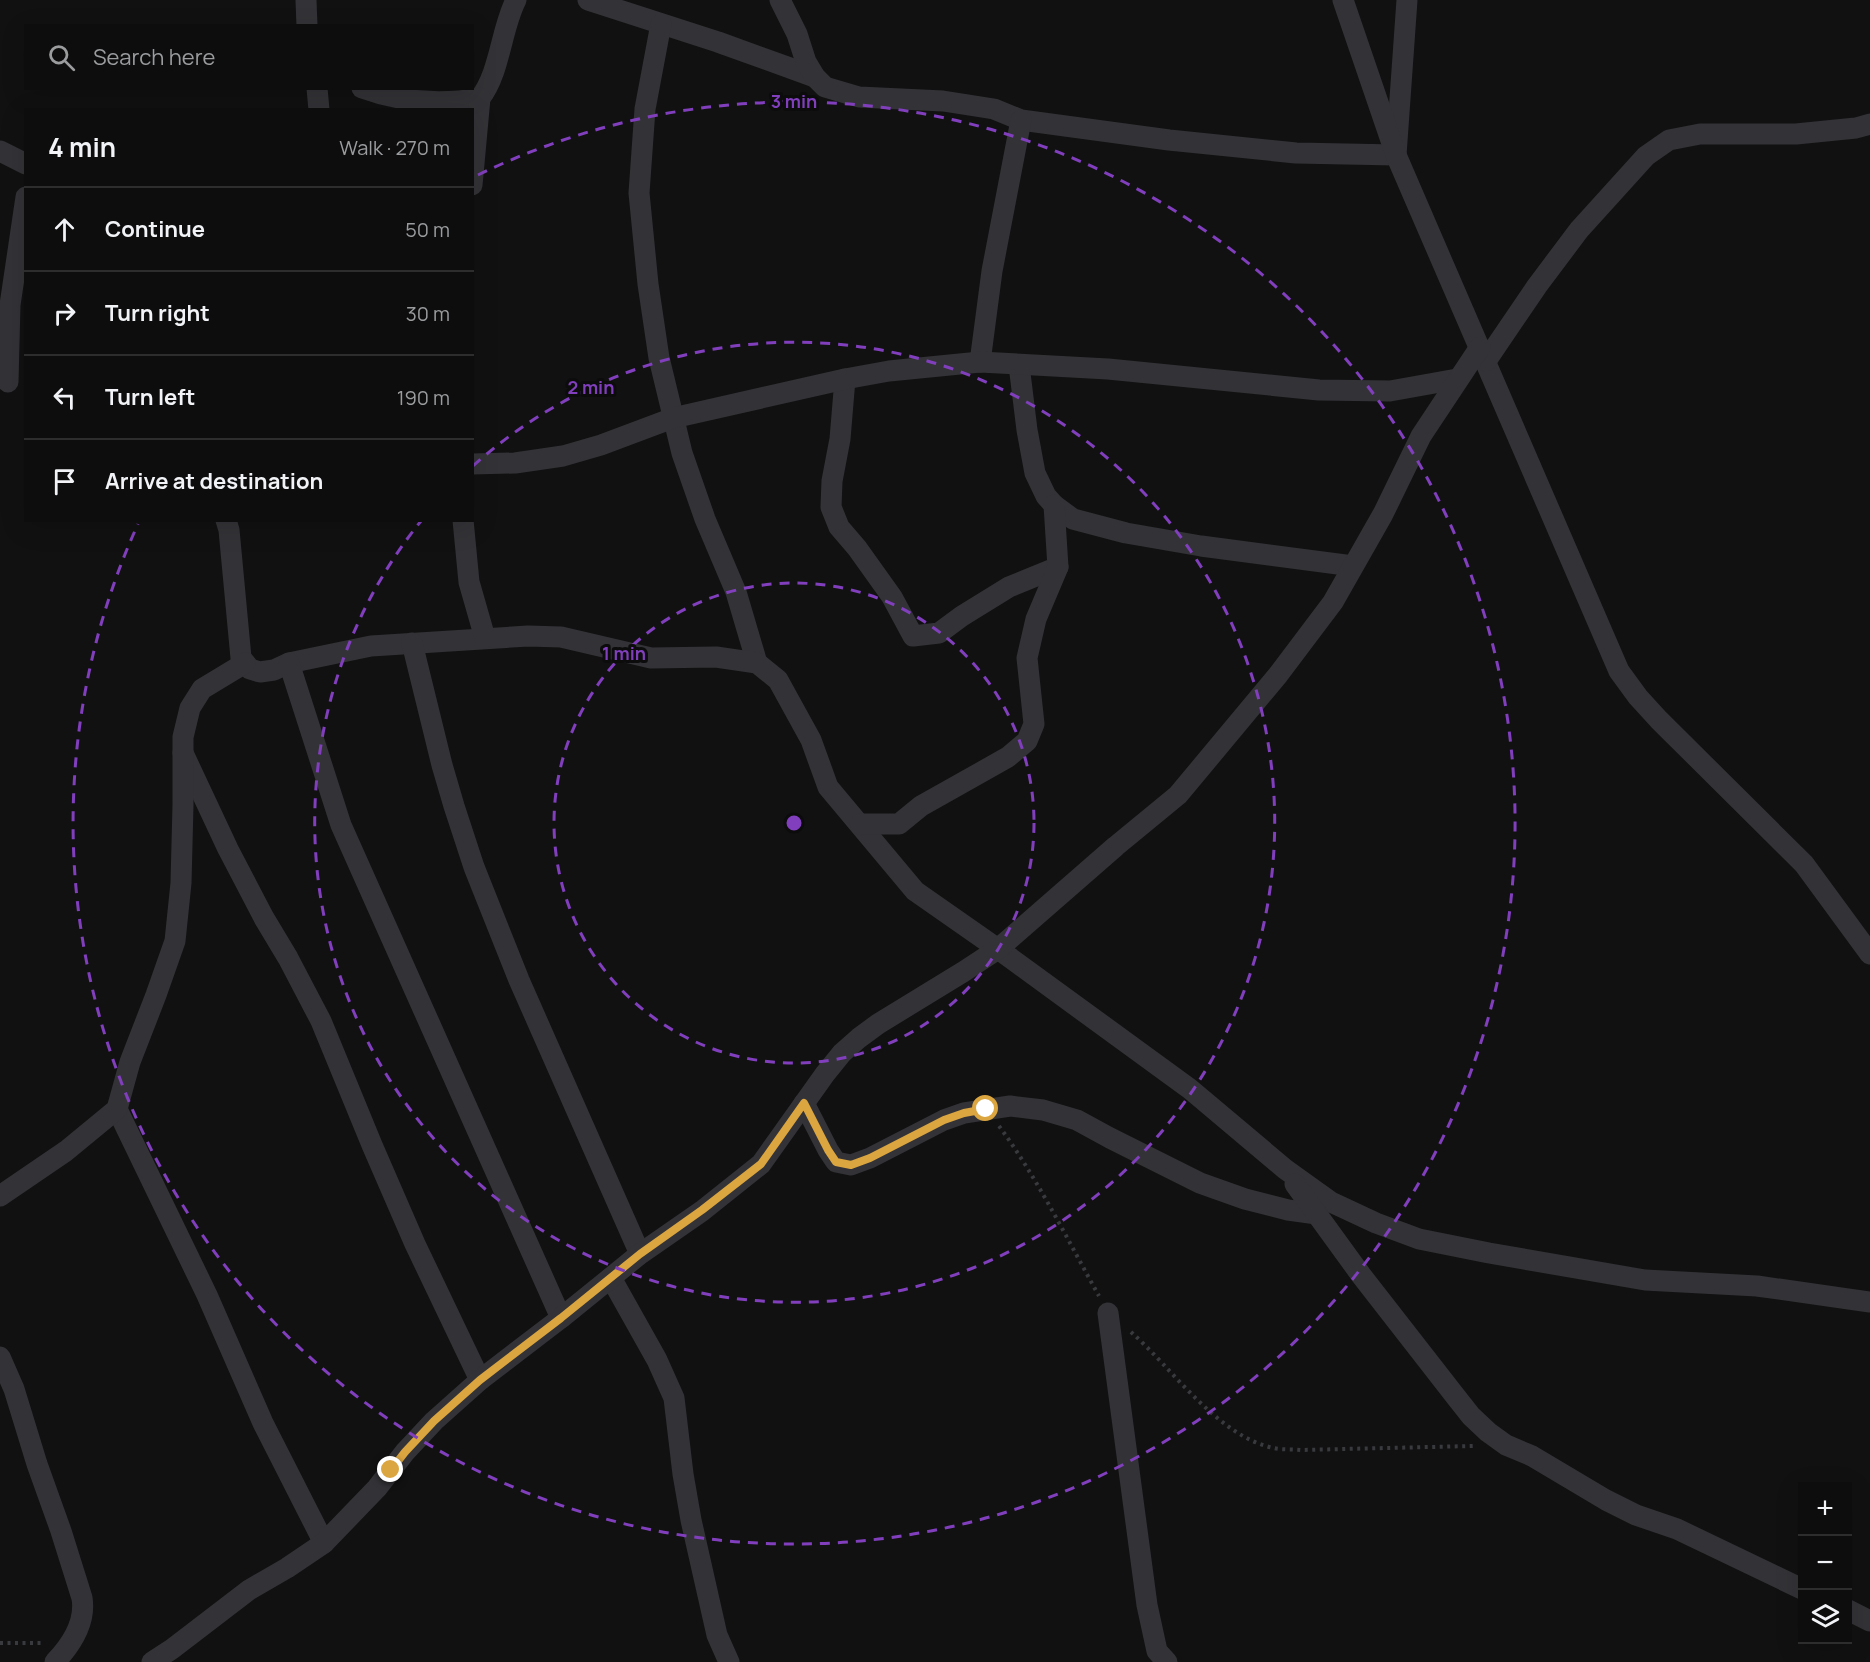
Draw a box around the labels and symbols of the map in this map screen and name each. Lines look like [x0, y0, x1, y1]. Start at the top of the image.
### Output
text: 3 min [771, 89, 817, 113]
text: 2 min [568, 375, 614, 399]
text: 1 min [602, 641, 646, 665]
centre of rings [784, 813, 804, 833]
route start [972, 1095, 998, 1121]
route end [377, 1456, 403, 1482]

